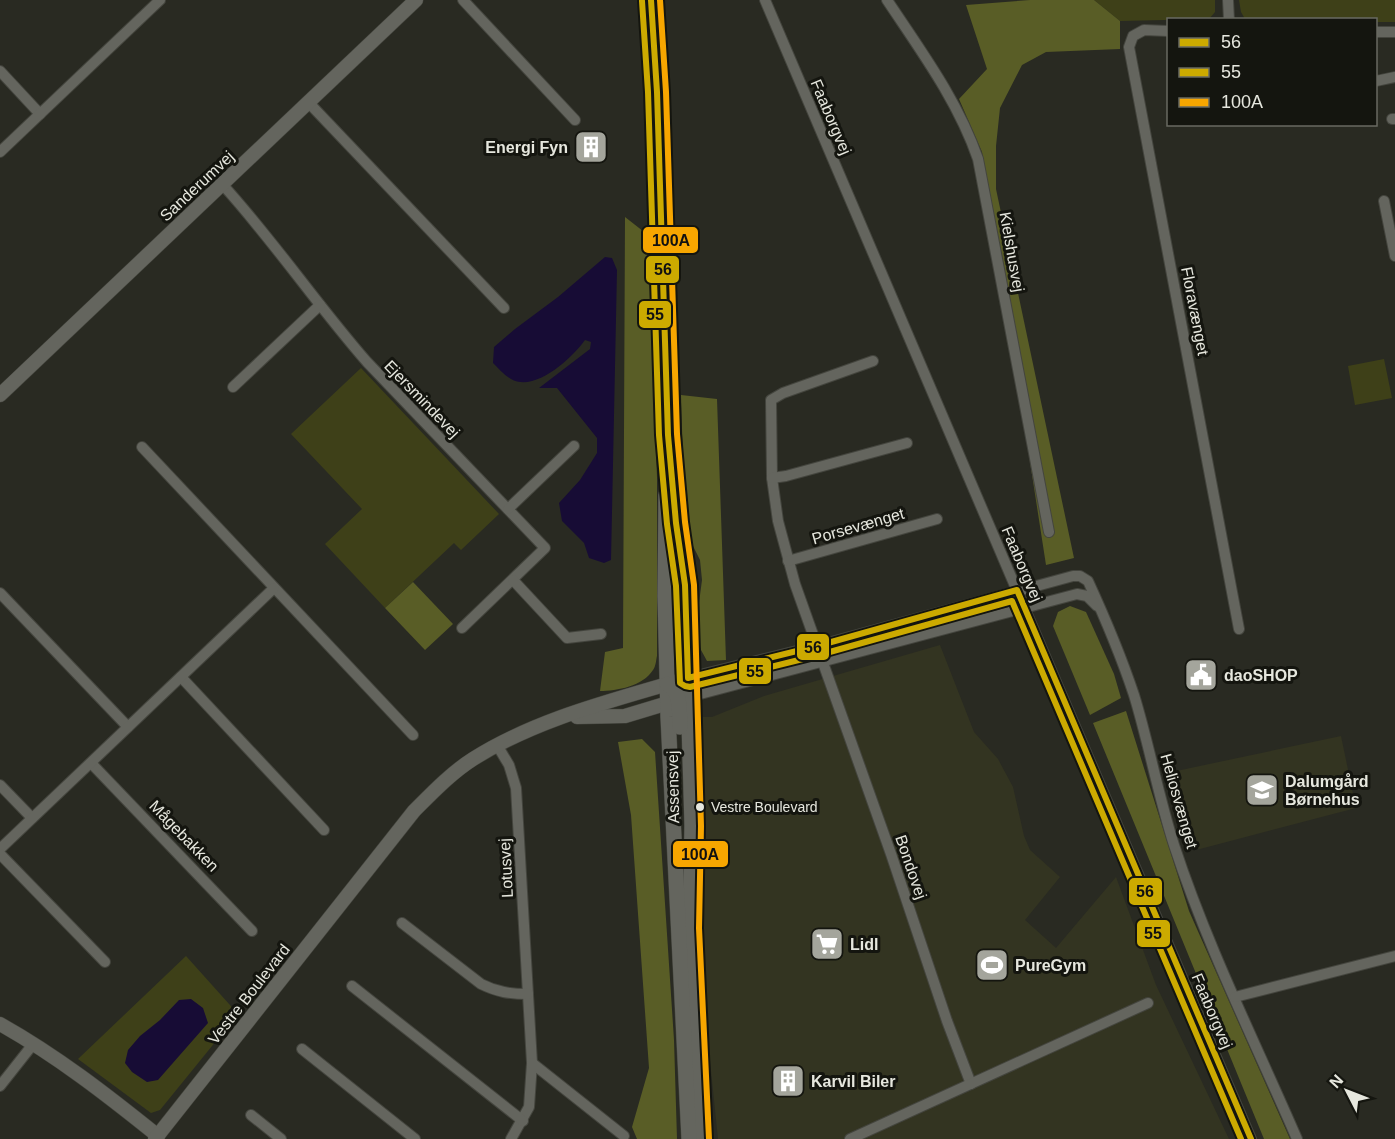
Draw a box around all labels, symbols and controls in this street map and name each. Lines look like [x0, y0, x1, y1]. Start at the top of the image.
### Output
legend [1167, 18, 1377, 126]
text: 56 [1221, 32, 1241, 52]
text: 55 [1221, 62, 1241, 82]
street label: Faaborgvej [808, 77, 854, 157]
text: 100A [1221, 92, 1263, 112]
building icon: Energi Fyn [573, 129, 609, 165]
place label: Energi Fyn [485, 139, 568, 156]
street label: Sanderumvej [157, 148, 237, 224]
street label: Kielshusvej [997, 211, 1027, 293]
line badge: 100A [642, 226, 699, 254]
text: 100A [652, 232, 691, 249]
line badge: 56 [645, 255, 680, 284]
text: 56 [654, 261, 672, 278]
street label: Floravænget [1178, 265, 1212, 357]
line badge: 55 [638, 300, 672, 329]
text: 55 [646, 306, 664, 323]
street label: Ejersmindevej [381, 357, 463, 441]
street label: Porsevænget [810, 505, 907, 547]
street label: Faaborgvej [999, 524, 1045, 604]
line badge: 56 [796, 633, 830, 661]
text: 56 [804, 639, 822, 656]
line badge: 55 [738, 657, 772, 685]
public building icon: daoSHOP [1183, 657, 1219, 693]
text: 55 [746, 663, 764, 680]
place label: daoSHOP [1224, 667, 1298, 684]
street label: Assensvej [664, 750, 682, 824]
street label: Heliosvænget [1157, 752, 1201, 851]
school or university icon: Dalumgård Børnehus [1244, 772, 1280, 808]
place label: Dalumgård Børnehus [1285, 773, 1369, 808]
street label: Mågebakken [146, 797, 222, 875]
place label: Vestre Boulevard [711, 799, 818, 815]
marker: Vestre Boulevard [694, 801, 706, 813]
street label: Bondovej [892, 833, 930, 901]
street label: Lotusvej [496, 838, 516, 898]
line badge: 100A [672, 840, 729, 868]
text: 100A [681, 846, 720, 863]
line badge: 56 [1128, 877, 1163, 906]
text: 56 [1136, 883, 1154, 900]
line badge: 55 [1136, 919, 1171, 948]
text: 55 [1144, 925, 1162, 942]
supermarket icon: Lidl [809, 926, 845, 962]
place label: Lidl [850, 936, 878, 953]
street label: Vestre Boulevard [205, 941, 293, 1047]
sports icon: PureGym [974, 947, 1010, 983]
place label: PureGym [1015, 957, 1086, 974]
street label: Faaborgvej [1189, 971, 1235, 1051]
north arrow [1317, 1061, 1377, 1121]
building icon: Karvil Biler [770, 1063, 806, 1099]
text: N [1326, 1071, 1346, 1091]
place label: Karvil Biler [811, 1073, 895, 1090]

